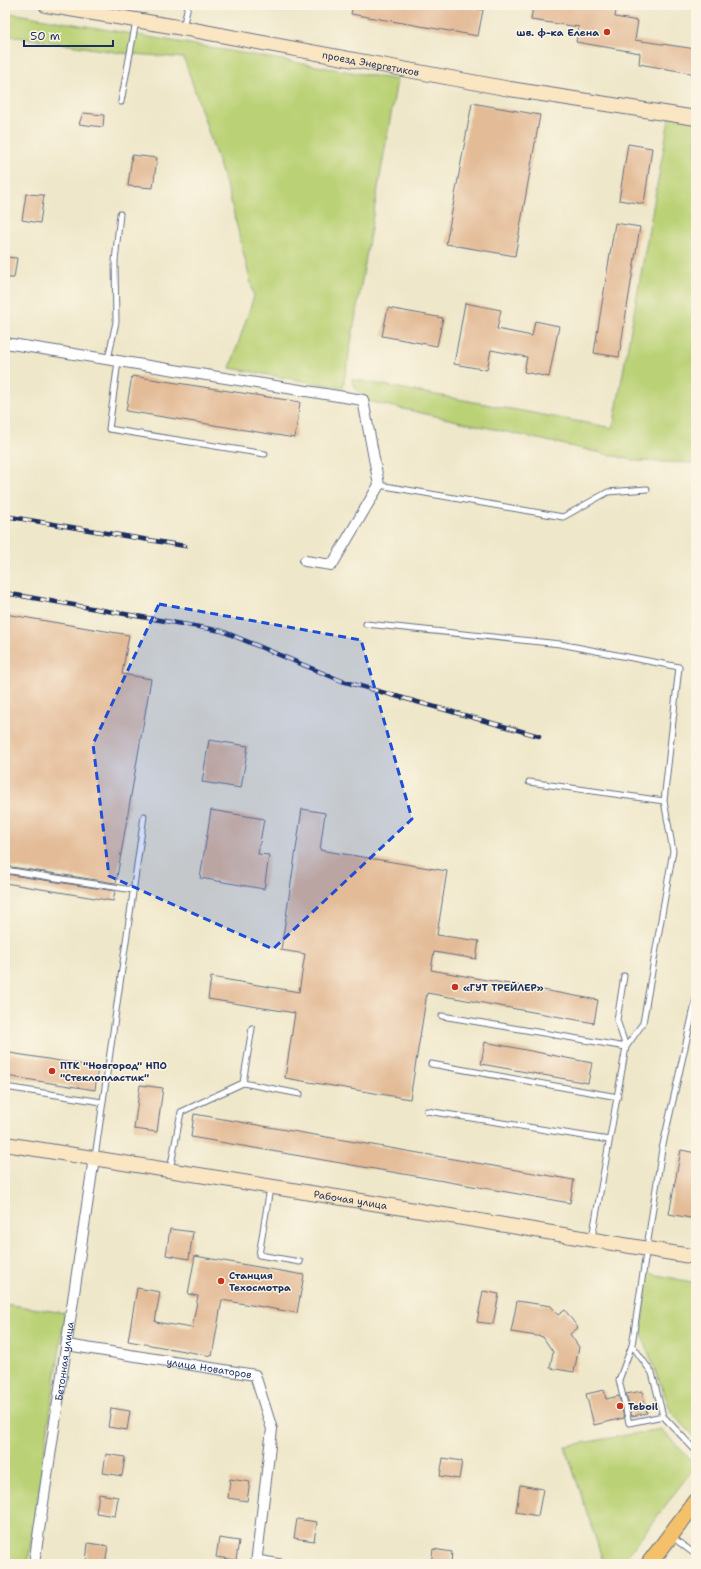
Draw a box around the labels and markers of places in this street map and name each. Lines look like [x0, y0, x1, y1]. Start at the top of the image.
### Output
place label: шв. ф-ка Елена [516, 26, 599, 39]
marker: шв. ф-ка Елена [602, 27, 612, 37]
place label: «ГУТ ТРЕЙЛЕР» [463, 981, 544, 994]
marker: «ГУТ ТРЕЙЛЕР» [450, 982, 460, 992]
place label: ПТК "Новгород" НПО "Стеклопластик" [60, 1059, 167, 1084]
marker: ПТК "Новгород" НПО "Стеклопластик" [47, 1066, 57, 1076]
place label: Станция Техосмотра [229, 1269, 291, 1294]
marker: Станция Техосмотра [216, 1276, 226, 1286]
place label: Teboil [628, 1400, 659, 1413]
marker: Teboil [615, 1401, 625, 1411]

